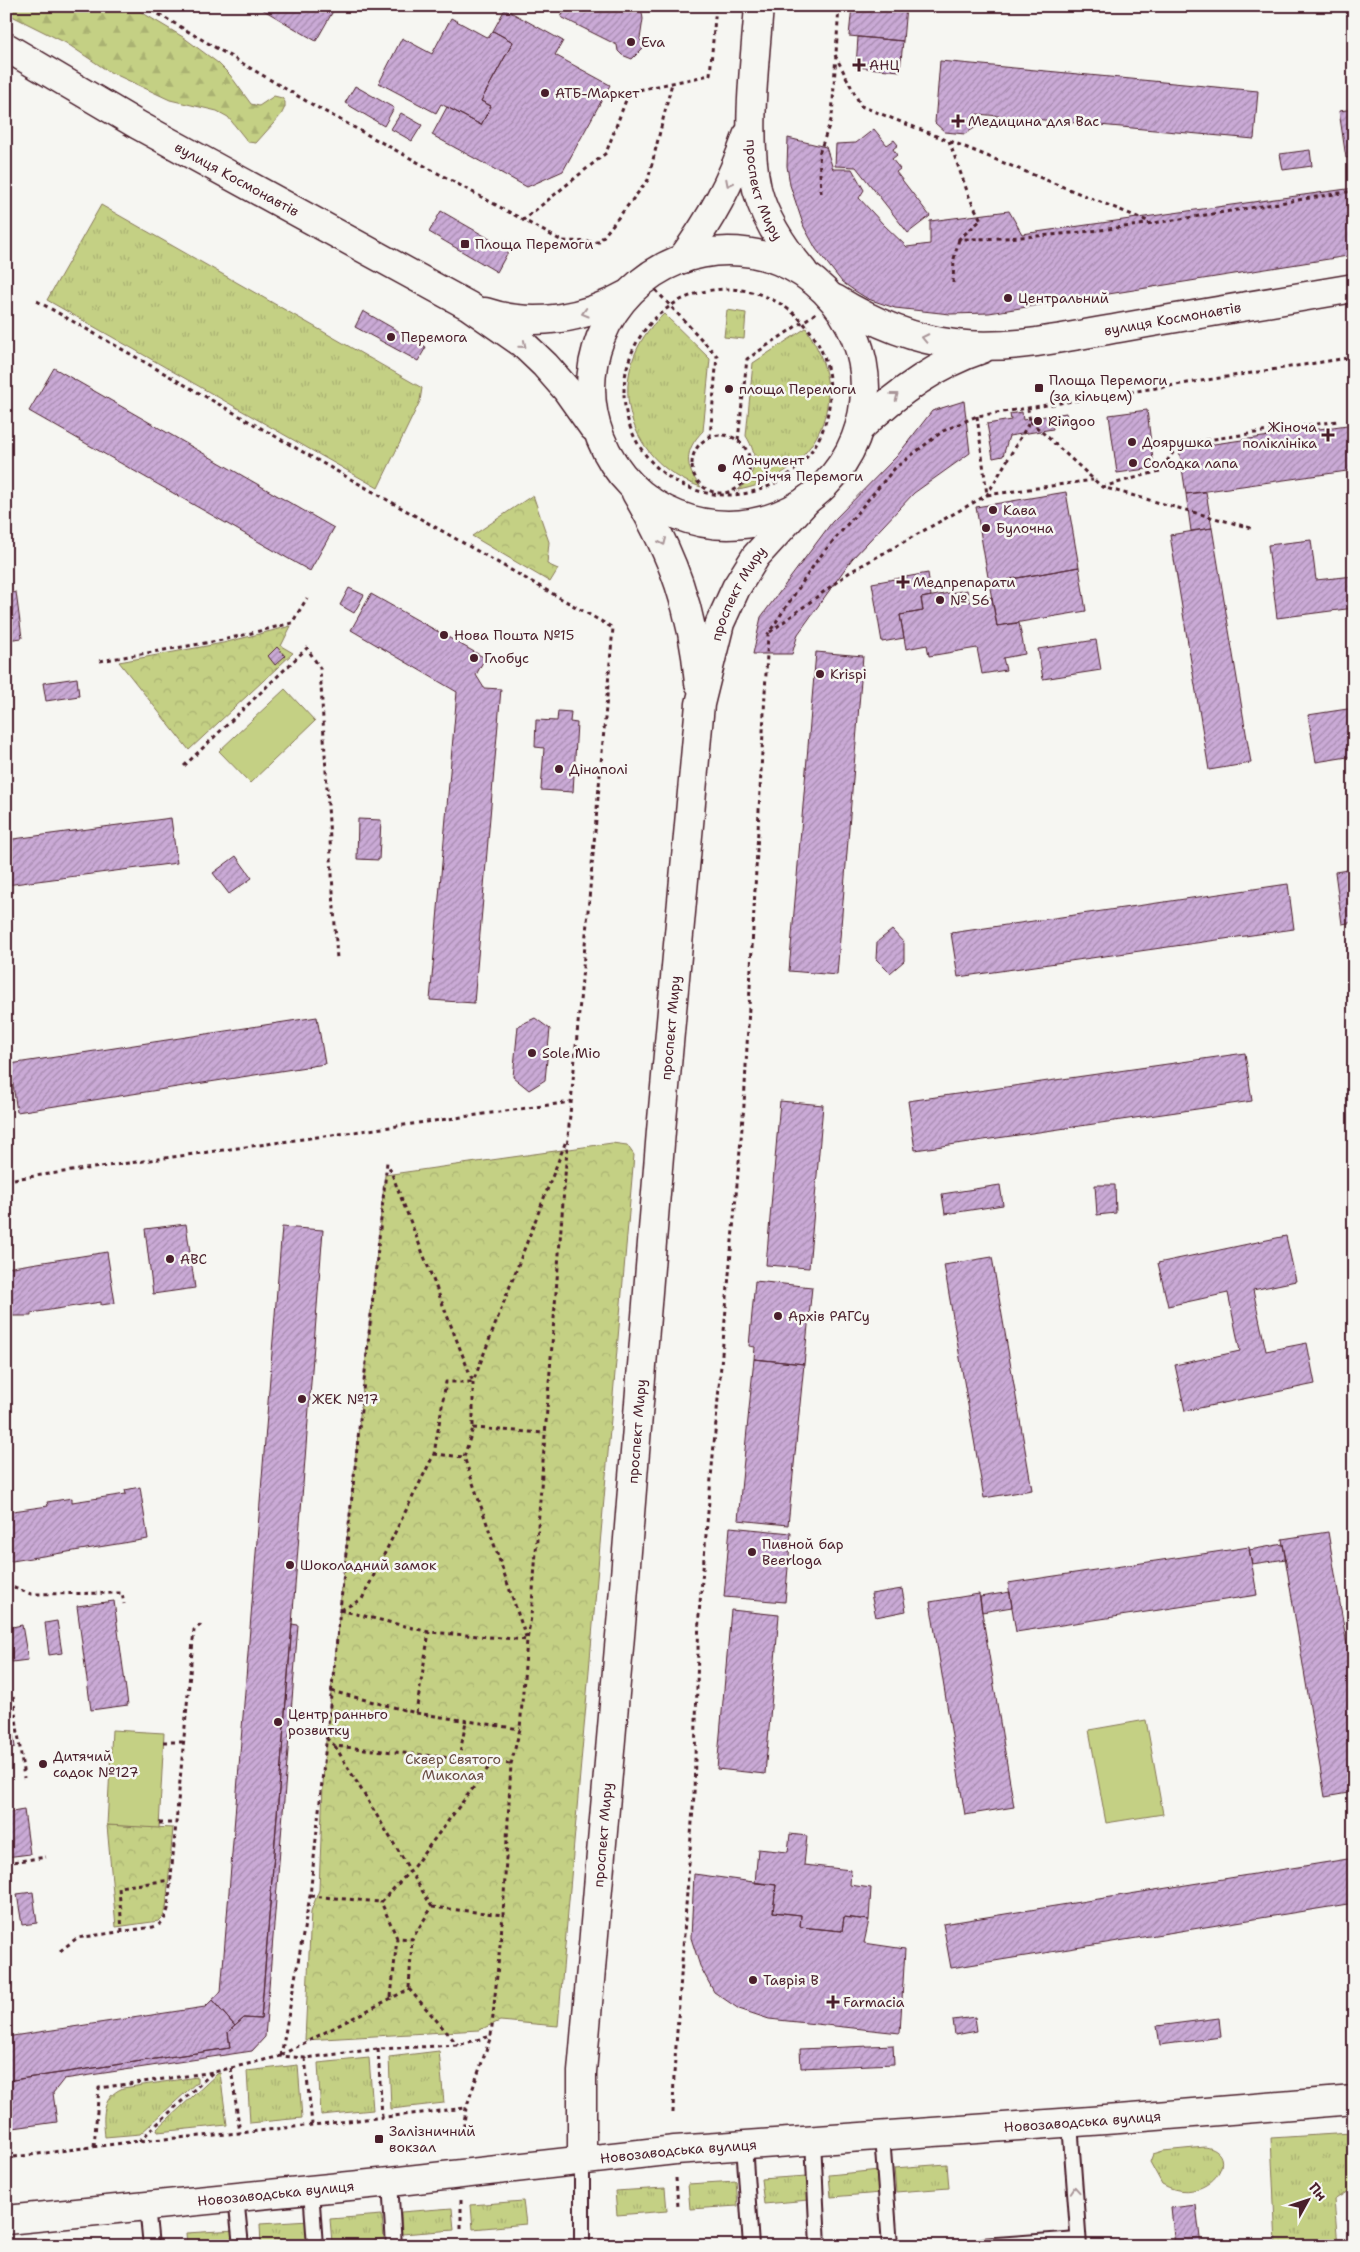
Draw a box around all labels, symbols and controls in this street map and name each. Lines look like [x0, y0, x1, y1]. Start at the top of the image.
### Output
place label: Eva [641, 33, 665, 51]
marker: Eva [625, 36, 637, 48]
place label: АНЦ [869, 56, 899, 74]
marker: АНЦ [853, 59, 865, 71]
place label: АТБ-Маркет [555, 84, 640, 102]
marker: АТБ-Маркет [539, 87, 551, 99]
place label: Медицина для Вас [968, 112, 1099, 130]
marker: Медицина для Вас [952, 115, 964, 127]
street label: вулиця Космонавтів [172, 138, 302, 220]
street label: проспект Миру [742, 139, 787, 244]
one-way arrow [725, 177, 735, 186]
place label: Площа Перемоги [475, 235, 593, 253]
marker: Площа Перемоги [459, 238, 471, 250]
place label: Центральний [1018, 289, 1109, 307]
marker: Центральний [1002, 292, 1014, 304]
street label: вулиця Космонавтів [1103, 298, 1243, 339]
one-way arrow [581, 307, 590, 318]
place label: Перемога [401, 328, 467, 346]
marker: Перемога [385, 331, 397, 343]
one-way arrow [921, 334, 930, 344]
one-way arrow [517, 339, 526, 348]
place label: Площа Перемоги (за кільцем) [1049, 371, 1167, 405]
place label: площа Перемоги [739, 380, 856, 398]
marker: Площа Перемоги (за кільцем) [1033, 382, 1045, 394]
marker: площа Перемоги [723, 383, 735, 395]
one-way arrow [889, 393, 899, 402]
place label: Ringoo [1048, 412, 1095, 430]
marker: Ringoo [1032, 415, 1044, 427]
place label: Жіноча поліклініка [1242, 418, 1317, 452]
marker: Жіноча поліклініка [1321, 428, 1335, 442]
place label: Доярушка [1142, 433, 1213, 451]
marker: Доярушка [1126, 436, 1138, 448]
place label: Монумент 40-річчя Перемоги [732, 451, 863, 485]
place label: Солодка лапа [1143, 454, 1238, 472]
marker: Солодка лапа [1127, 457, 1139, 469]
marker: Монумент 40-річчя Перемоги [716, 462, 728, 474]
place label: Кава [1003, 501, 1037, 519]
marker: Кава [987, 504, 999, 516]
place label: Булочна [996, 519, 1054, 537]
marker: Булочна [980, 522, 992, 534]
one-way arrow [657, 537, 668, 546]
street label: проспект Миру [707, 542, 770, 643]
place label: Медпрепарати [913, 573, 1015, 591]
marker: Медпрепарати [897, 576, 909, 588]
place label: № 56 [950, 591, 990, 609]
marker: № 56 [934, 594, 946, 606]
place label: Нова Пошта №15 [454, 626, 574, 644]
marker: Нова Пошта №15 [438, 629, 450, 641]
place label: Глобус [484, 649, 529, 667]
marker: Глобус [468, 652, 480, 664]
place label: Krispi [830, 665, 867, 683]
marker: Krispi [814, 668, 826, 680]
place label: Дінаполі [569, 760, 628, 778]
marker: Дінаполі [553, 763, 565, 775]
street label: проспект Миру [657, 975, 684, 1081]
place label: Sole Mio [542, 1044, 600, 1062]
marker: Sole Mio [526, 1047, 538, 1059]
place label: ABC [180, 1250, 207, 1268]
marker: ABC [164, 1253, 176, 1265]
place label: Архів РАГСу [788, 1307, 870, 1325]
marker: Архів РАГСу [772, 1310, 784, 1322]
street label: проспект Миру [623, 1378, 650, 1484]
place label: ЖЕК №17 [312, 1390, 379, 1408]
marker: ЖЕК №17 [296, 1393, 308, 1405]
place label: Пивной бар Beerloga [762, 1535, 844, 1569]
marker: Пивной бар Beerloga [746, 1546, 758, 1558]
place label: Шоколадний замок [300, 1556, 437, 1574]
marker: Шоколадний замок [284, 1559, 296, 1571]
place label: Центр ранньго розвитку [288, 1705, 388, 1739]
marker: Центр ранньго розвитку [272, 1716, 284, 1728]
place label: Дитячий садок №127 [53, 1747, 139, 1781]
park label: Сквер Святого Миколая [405, 1750, 501, 1784]
marker: Дитячий садок №127 [37, 1758, 49, 1770]
street label: проспект Миру [589, 1782, 616, 1888]
place label: Таврія В [763, 1971, 819, 1989]
marker: Таврія В [747, 1974, 759, 1986]
place label: Farmacia [843, 1993, 905, 2011]
marker: Farmacia [827, 1996, 839, 2008]
street label: Новозаводська вулиця [1003, 2107, 1162, 2136]
place label: Залізничний вокзал [389, 2122, 476, 2156]
marker: Залізничний вокзал [373, 2133, 385, 2145]
street label: Новозаводська вулиця [599, 2135, 758, 2167]
north arrow [1282, 2174, 1332, 2224]
street label: Новозаводська вулиця [196, 2177, 355, 2210]
text: Пн [1305, 2179, 1331, 2205]
one-way arrow [1069, 2186, 1080, 2194]

